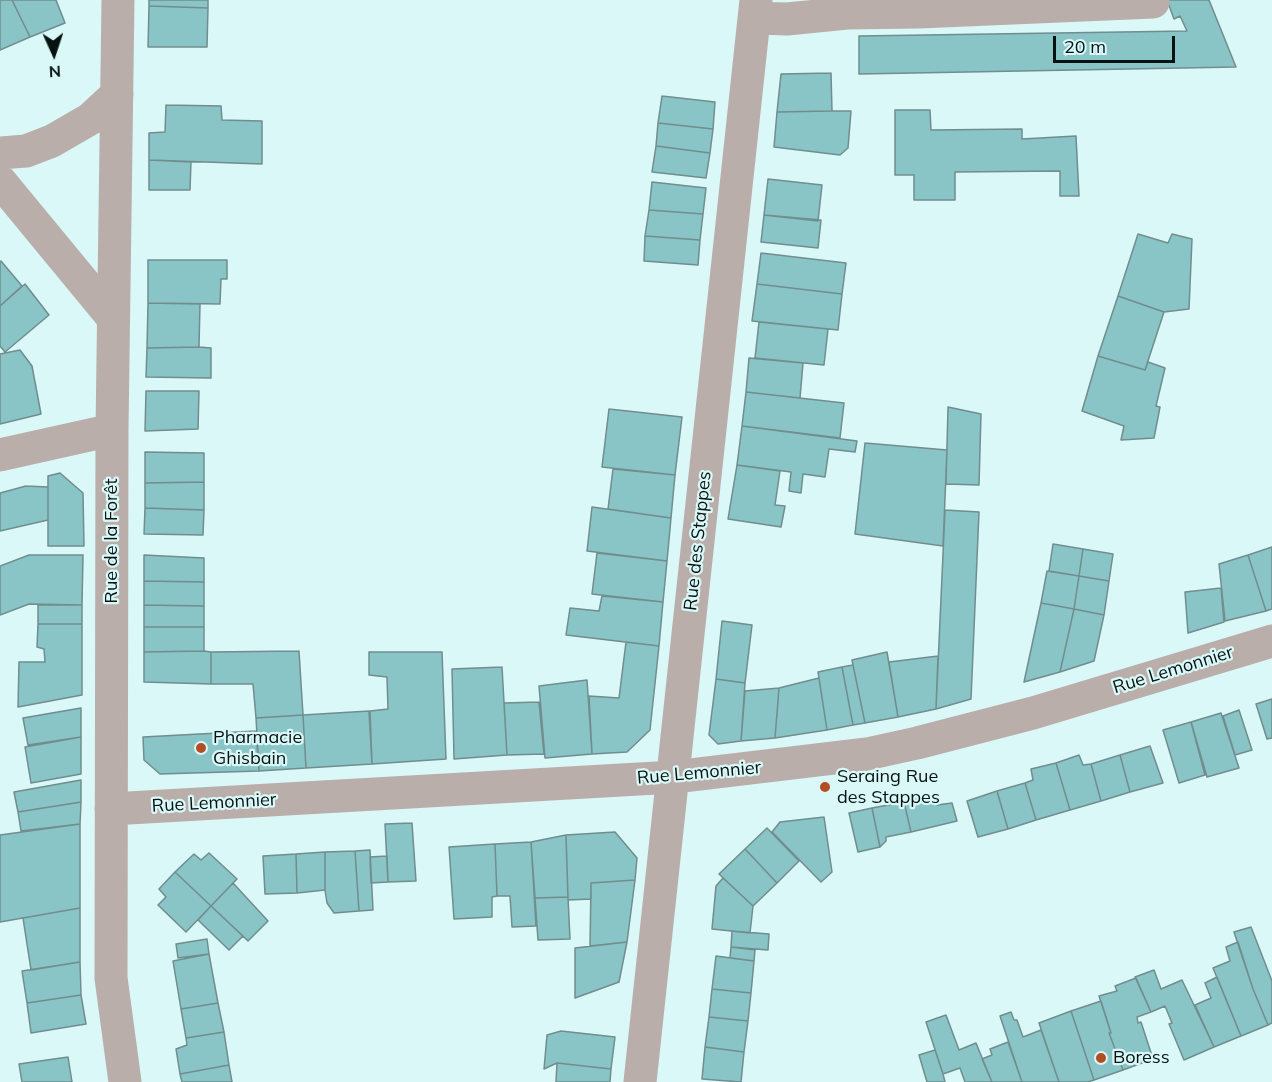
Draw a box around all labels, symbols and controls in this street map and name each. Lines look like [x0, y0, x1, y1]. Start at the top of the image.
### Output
north arrow [24, 24, 84, 84]
scale bar [1056, 24, 1178, 62]
text: 20 m [1064, 35, 1106, 58]
text: N [48, 62, 62, 82]
street label: Rue des Stappes [680, 470, 716, 612]
street label: Rue de la Forêt [101, 479, 123, 603]
street label: Rue Lemonnier [1110, 641, 1236, 699]
place label: Pharmacie Ghisbain [213, 727, 302, 770]
marker: Pharmacie Ghisbain [194, 741, 208, 755]
street label: Rue Lemonnier [636, 757, 762, 789]
place label: Seraing Rue des Stappes [837, 766, 940, 808]
marker: Seraing Rue des Stappes [818, 780, 832, 794]
street label: Rue Lemonnier [151, 789, 277, 817]
place label: Boress [1113, 1047, 1170, 1069]
marker: Boress [1094, 1051, 1108, 1065]

